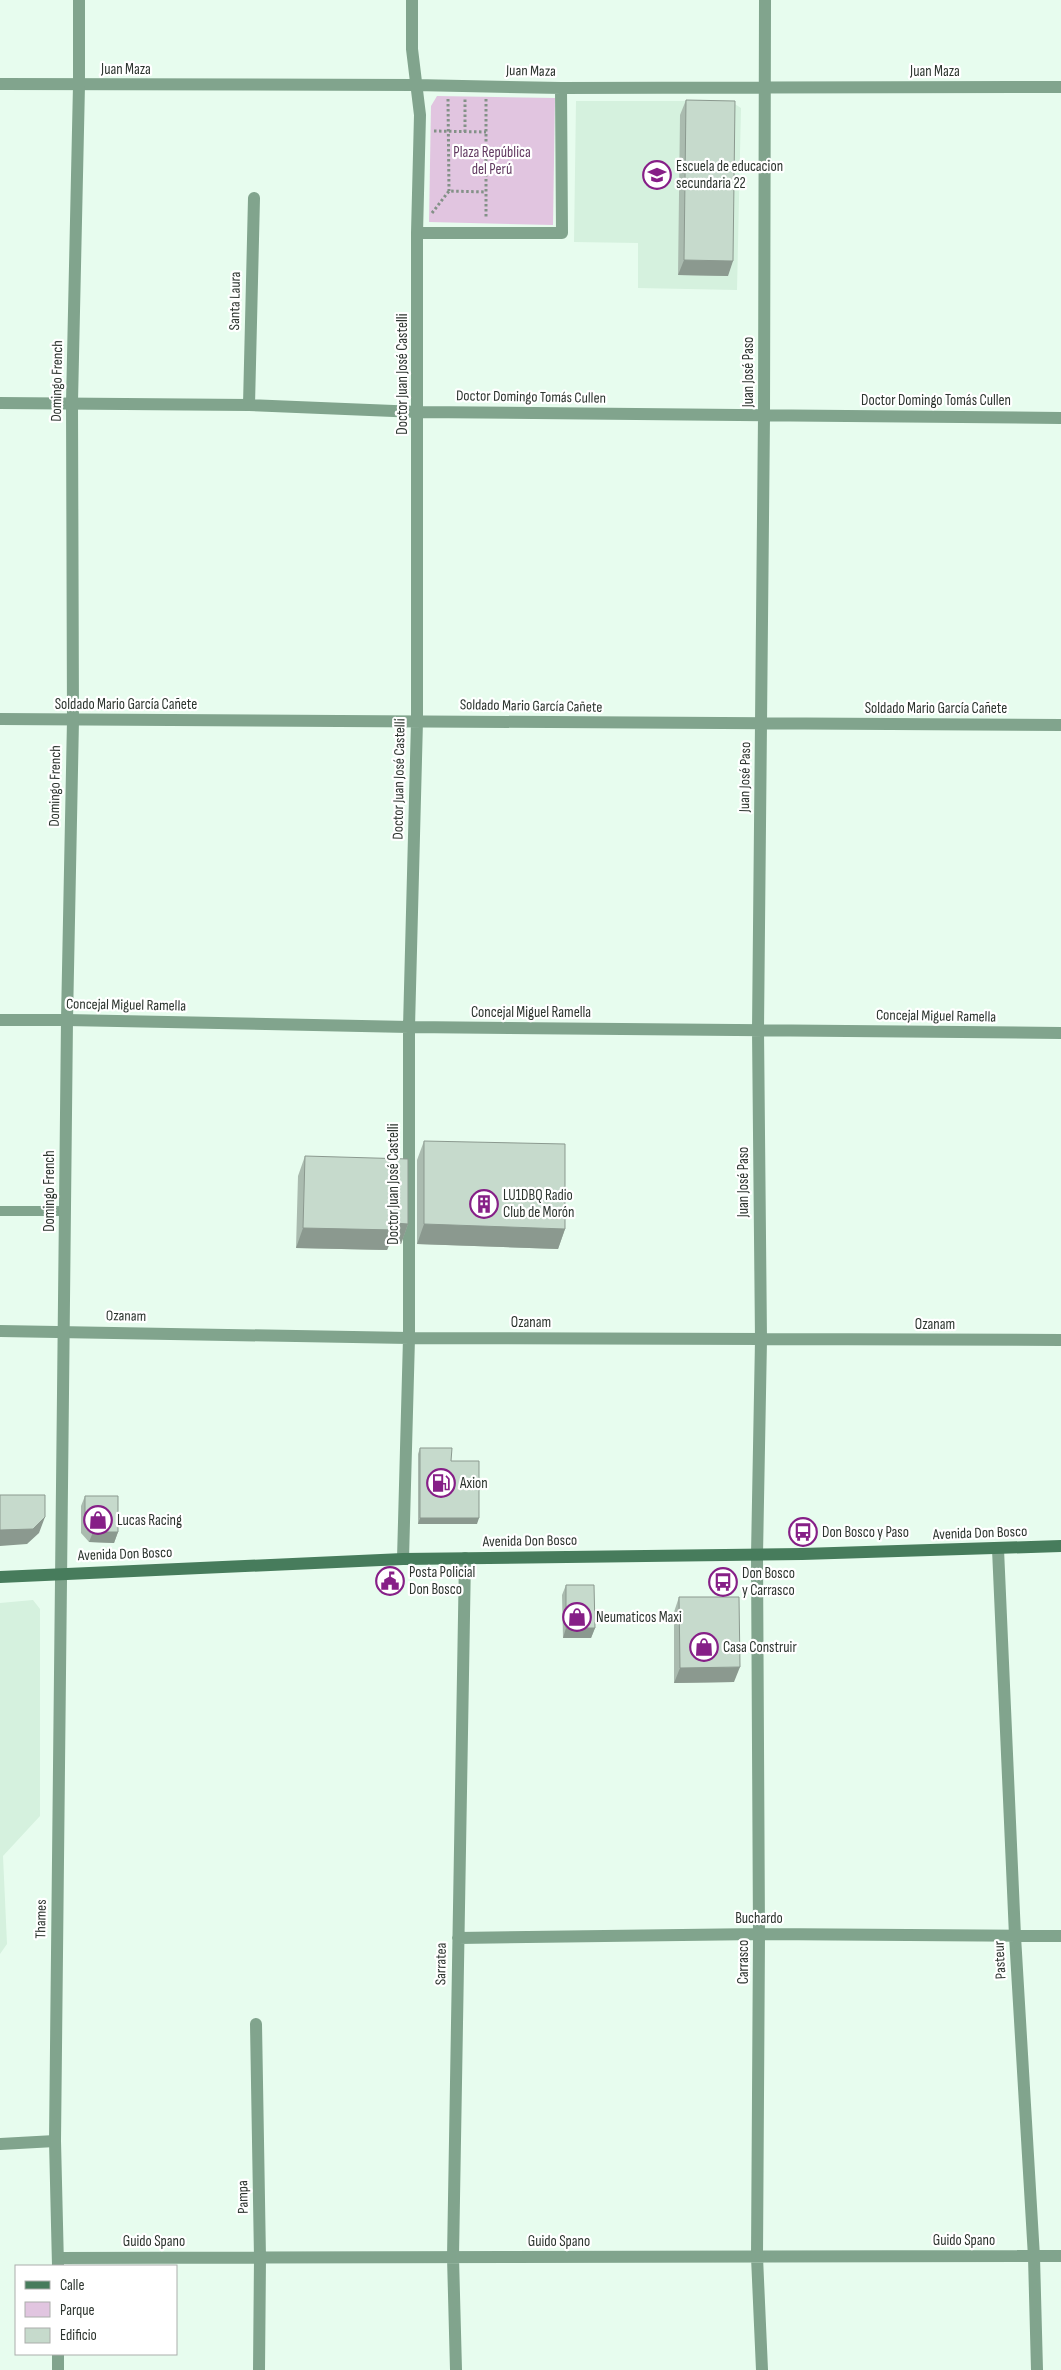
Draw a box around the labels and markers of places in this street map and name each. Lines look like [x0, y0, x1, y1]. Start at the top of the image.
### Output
place label: Escuela de educacion secundaria 22 [676, 157, 783, 193]
school or university icon: Escuela de educacion secundaria 22 [642, 160, 672, 190]
place label: LU1DBQ Radio Club de Morón [503, 1186, 574, 1222]
building icon: LU1DBQ Radio Club de Morón [469, 1189, 499, 1219]
fuel station icon: Axion [426, 1468, 456, 1498]
place label: Axion [459, 1474, 488, 1493]
shop icon: Lucas Racing [83, 1505, 113, 1535]
place label: Lucas Racing [117, 1511, 182, 1530]
bus stop icon: Don Bosco y Paso [788, 1517, 818, 1547]
place label: Don Bosco y Paso [822, 1523, 909, 1542]
place label: Posta Policial Don Bosco [409, 1563, 475, 1599]
place label: Don Bosco y Carrasco [742, 1564, 795, 1600]
public building icon: Posta Policial Don Bosco [375, 1566, 405, 1596]
bus stop icon: Don Bosco y Carrasco [708, 1567, 738, 1597]
shop icon: Neumaticos Maxi [562, 1602, 592, 1632]
place label: Neumaticos Maxi [596, 1608, 682, 1627]
shop icon: Casa Construir [689, 1632, 719, 1662]
place label: Casa Construir [723, 1638, 797, 1657]

